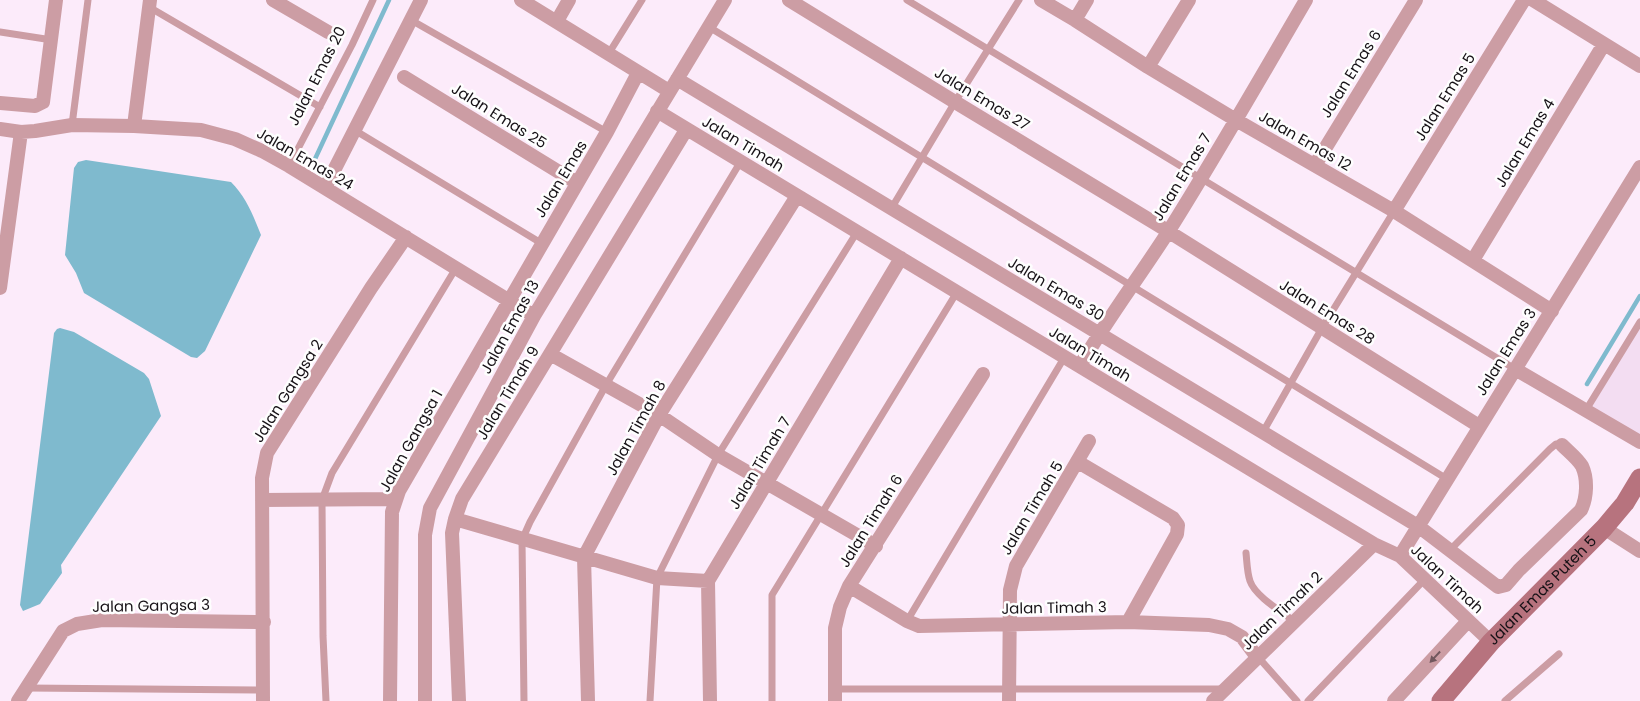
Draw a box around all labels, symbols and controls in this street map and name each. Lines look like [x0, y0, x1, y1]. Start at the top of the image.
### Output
street label: Jalan Emas 20 [283, 23, 351, 129]
street label: Jalan Emas 6 [1315, 26, 1386, 122]
street label: Jalan Emas 5 [1409, 49, 1480, 145]
street label: Jalan Emas 27 [931, 62, 1034, 135]
street label: Jalan Emas 25 [448, 78, 551, 153]
street label: Jalan Emas 4 [1490, 94, 1559, 191]
street label: Jalan Emas 12 [1255, 105, 1356, 176]
street label: Jalan Timah [698, 111, 788, 176]
street label: Jalan Emas 24 [253, 122, 358, 195]
street label: Jalan Emas 7 [1147, 129, 1216, 225]
street label: Jalan Emas [529, 136, 592, 221]
street label: Jalan Emas 30 [1004, 252, 1108, 326]
street label: Jalan Emas 28 [1276, 274, 1379, 349]
street label: Jalan Emas 13 [475, 276, 544, 377]
street label: Jalan Emas 3 [1470, 304, 1541, 399]
street label: Jalan Timah [1045, 321, 1135, 386]
street label: Jalan Gangsa 2 [247, 335, 328, 446]
street label: Jalan Timah 9 [471, 342, 544, 444]
street label: Jalan Timah 8 [601, 376, 670, 479]
street label: Jalan Gangsa 1 [374, 386, 447, 496]
street label: Jalan Timah 7 [724, 412, 796, 513]
street label: Jalan Timah 5 [995, 457, 1068, 559]
street label: Jalan Timah 6 [834, 470, 908, 571]
street label: Jalan Emas Puteh 5 [1483, 531, 1601, 650]
street label: Jalan Timah [1406, 539, 1488, 618]
street label: Jalan Timah 2 [1237, 567, 1327, 655]
street label: Jalan Gangsa 3 [92, 594, 210, 617]
street label: Jalan Timah 3 [1001, 596, 1107, 619]
one-way arrow [1429, 650, 1441, 662]

